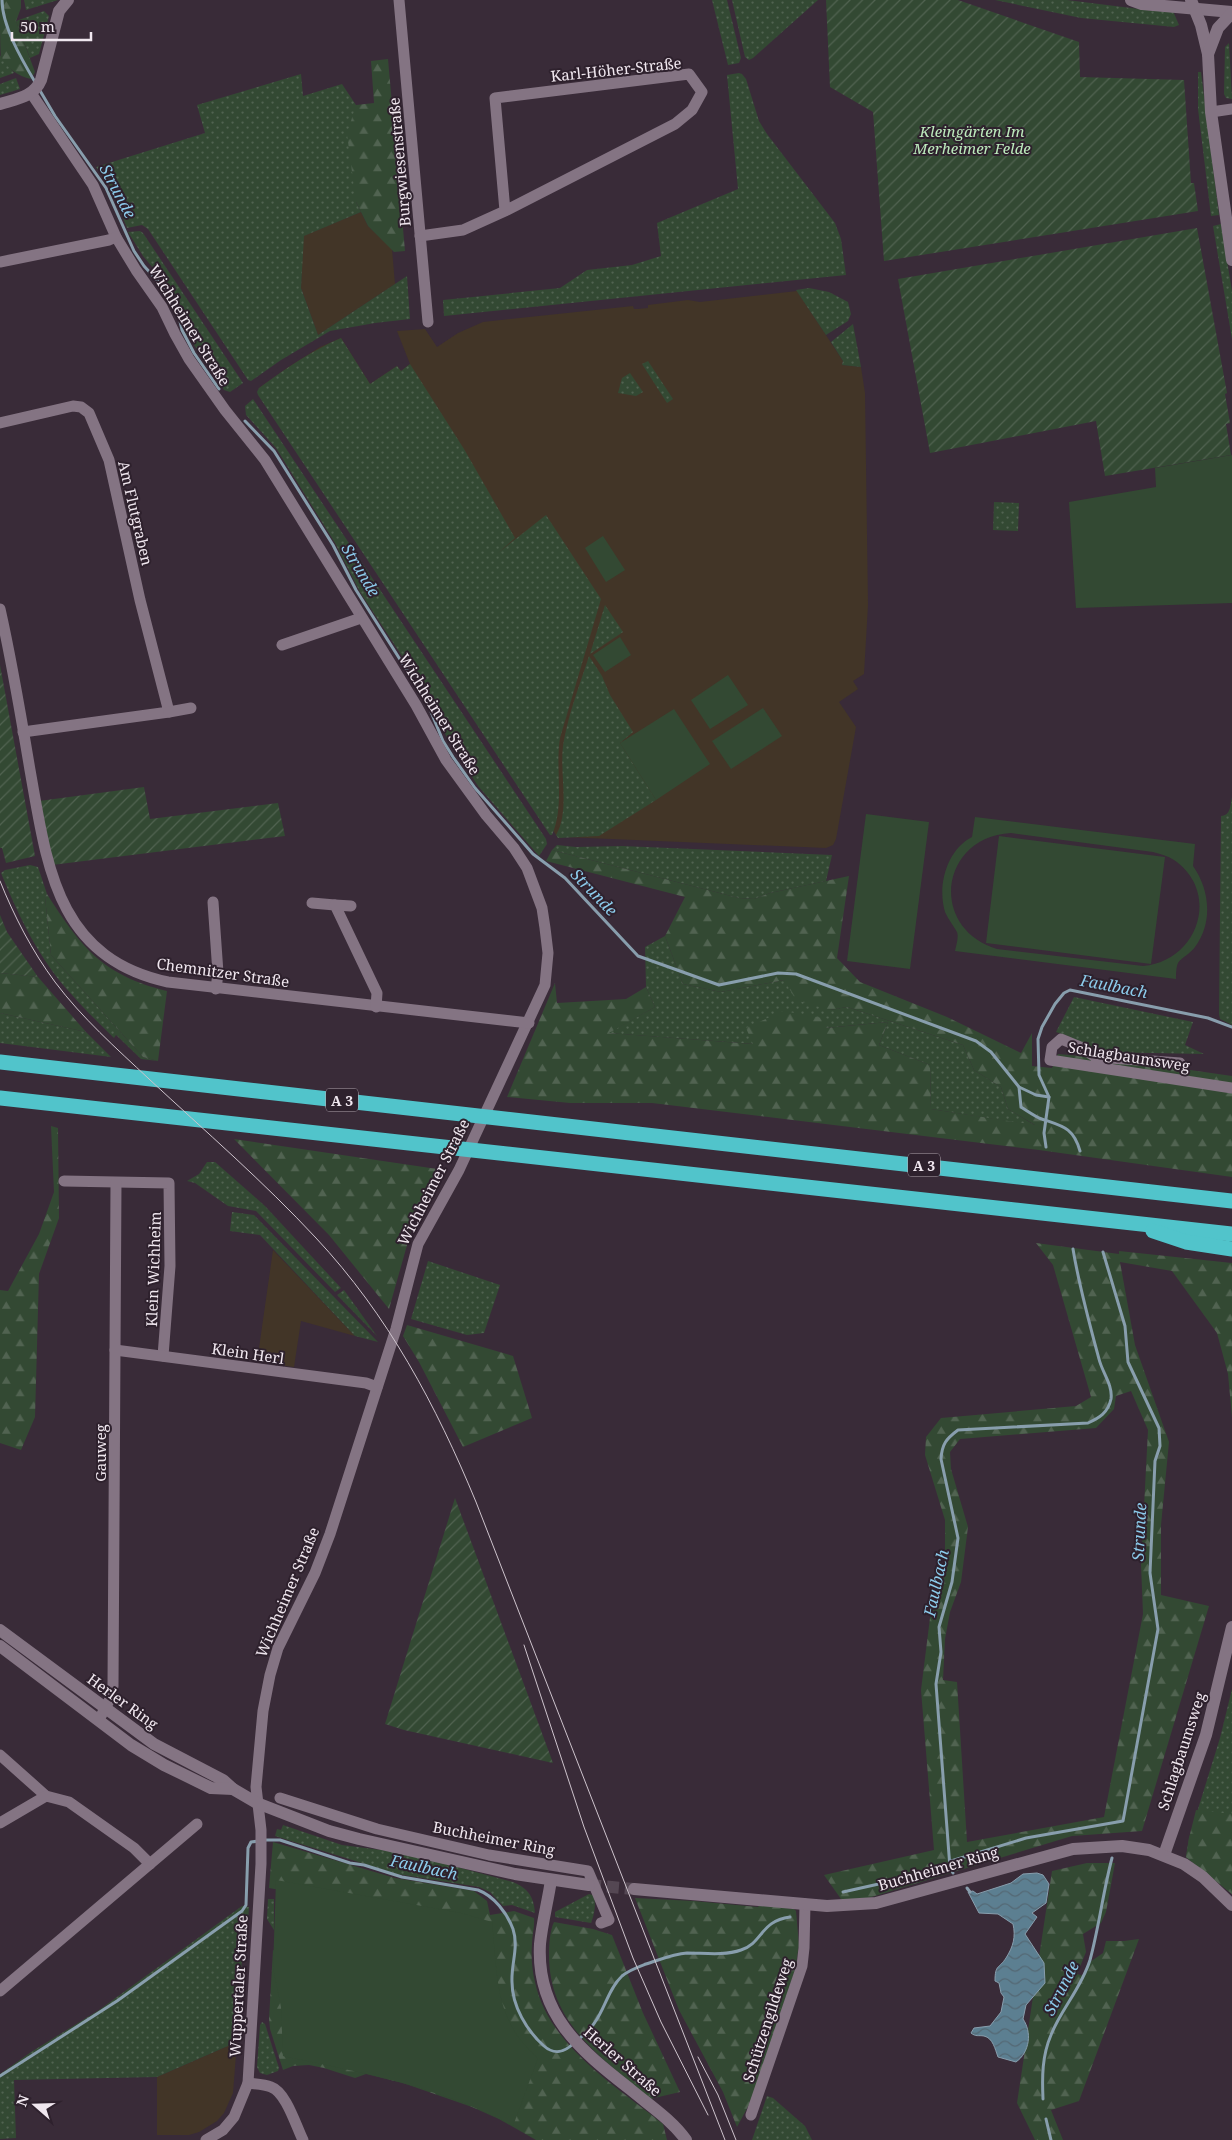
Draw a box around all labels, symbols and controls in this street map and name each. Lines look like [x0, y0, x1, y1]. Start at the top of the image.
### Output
scale bar [12, 10, 91, 42]
text: 50 m [20, 16, 55, 36]
street label: Karl-Höher-Straße [550, 52, 682, 86]
street label: Burgwiesenstraße [383, 97, 415, 227]
park label: Kleingärten Im Merheimer Felde [912, 121, 1031, 158]
water label: Strunde [95, 160, 141, 222]
street label: Wichheimer Straße [145, 261, 235, 389]
street label: Am Flutgraben [114, 459, 158, 568]
water label: Strunde [337, 539, 386, 601]
street label: Wichheimer Straße [395, 650, 485, 778]
water label: Strunde [566, 863, 622, 921]
street label: Chemnitzer Straße [155, 953, 291, 991]
water label: Faulbach [1077, 969, 1150, 1003]
street label: Schlagbaumsweg [1066, 1036, 1192, 1076]
road number: A 3 [326, 1088, 358, 1112]
street label: Wichheimer Straße [392, 1115, 474, 1249]
road number: A 3 [908, 1154, 940, 1176]
street label: Klein Wichheim [141, 1211, 165, 1327]
street label: Klein Herl [210, 1338, 286, 1368]
street label: Gauweg [90, 1424, 110, 1482]
water label: Strunde [1126, 1502, 1152, 1562]
street label: Wichheimer Straße [251, 1524, 323, 1660]
water label: Faulbach [918, 1547, 954, 1620]
street label: Herler Ring [84, 1669, 162, 1733]
street label: Schlagbaumsweg [1152, 1689, 1210, 1813]
street label: Buchheimer Ring [431, 1816, 557, 1860]
street label: Buchheimer Ring [876, 1841, 1000, 1895]
water label: Faulbach [387, 1849, 460, 1885]
street label: Wuppertaler Straße [224, 1914, 252, 2058]
street label: Schützengildeweg [738, 1956, 796, 2084]
water label: Strunde [1038, 1957, 1084, 2019]
street label: Herler Straße [580, 2022, 666, 2100]
north arrow [10, 2080, 60, 2130]
text: N [11, 2092, 33, 2109]

